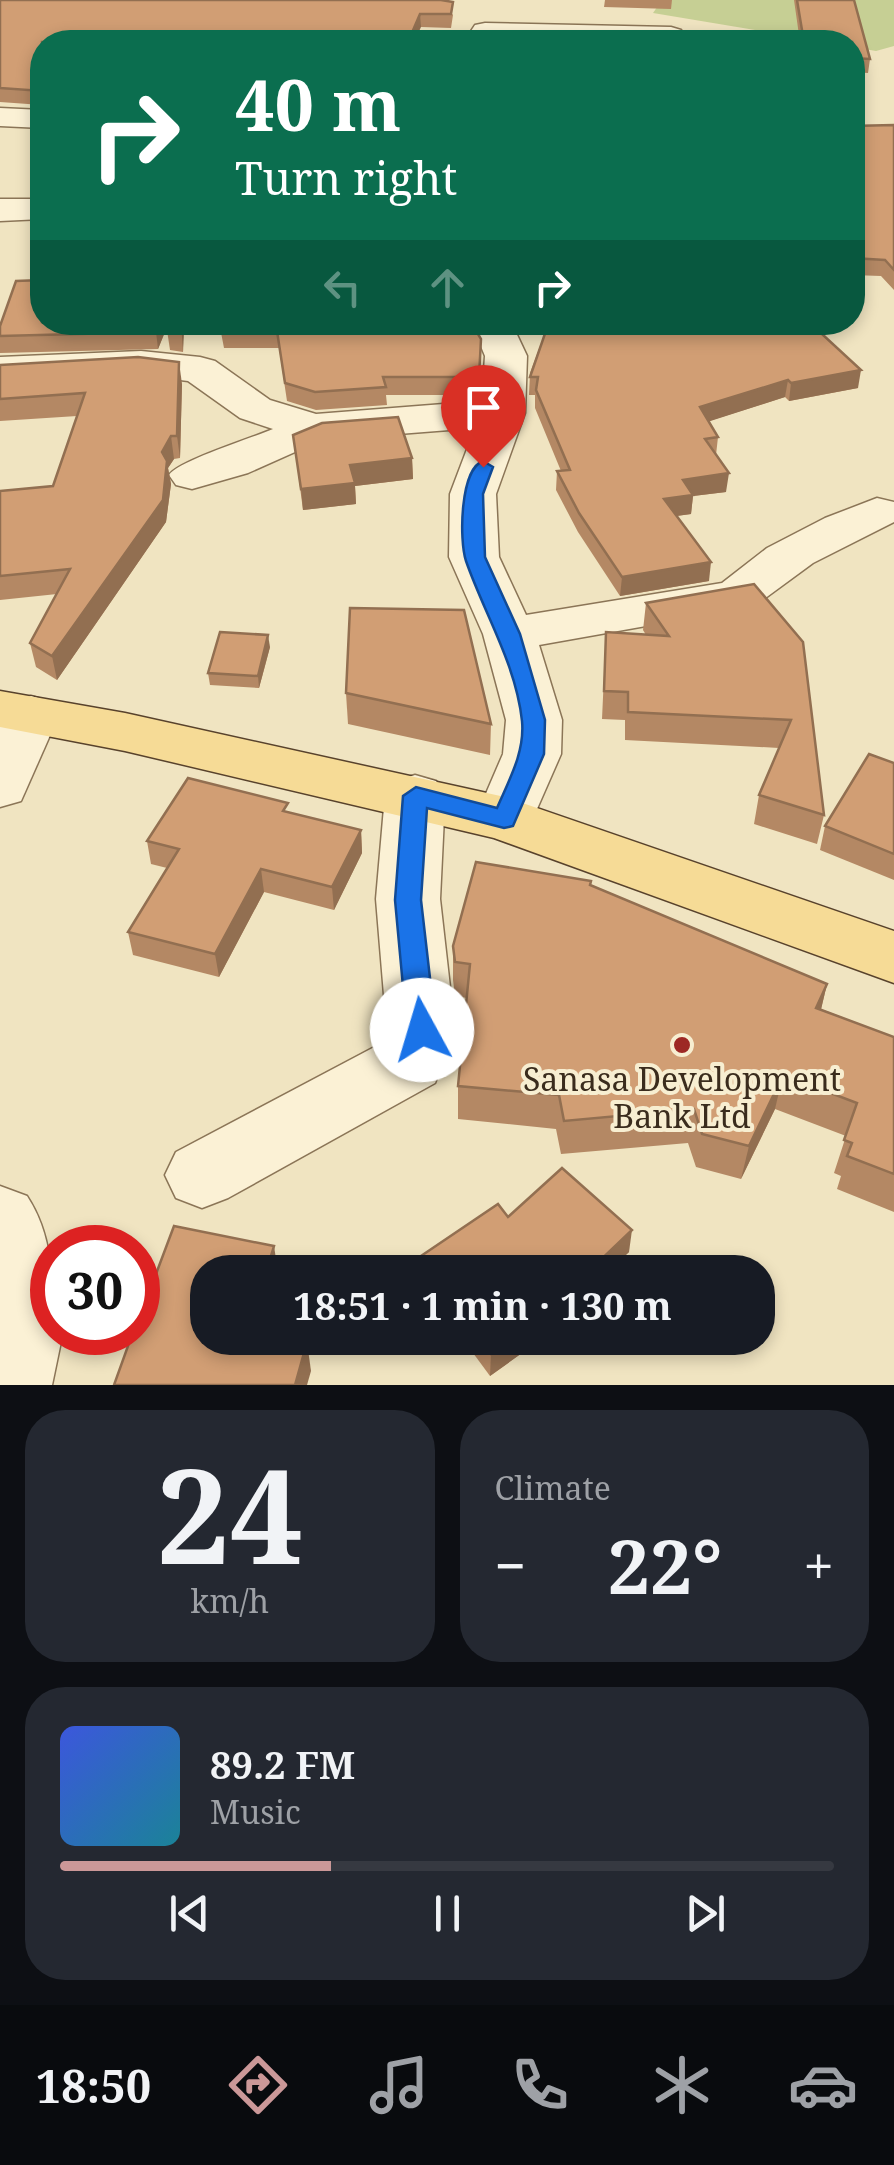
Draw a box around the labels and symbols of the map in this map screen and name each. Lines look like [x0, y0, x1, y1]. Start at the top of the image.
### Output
pin [441, 365, 526, 468]
position arrow [370, 978, 474, 1082]
marker: Sanasa Development Bank Ltd [671, 1034, 693, 1056]
place label: Sanasa Development Bank Ltd [523, 1057, 841, 1137]
speed limit sign: 30 [30, 1225, 160, 1355]

